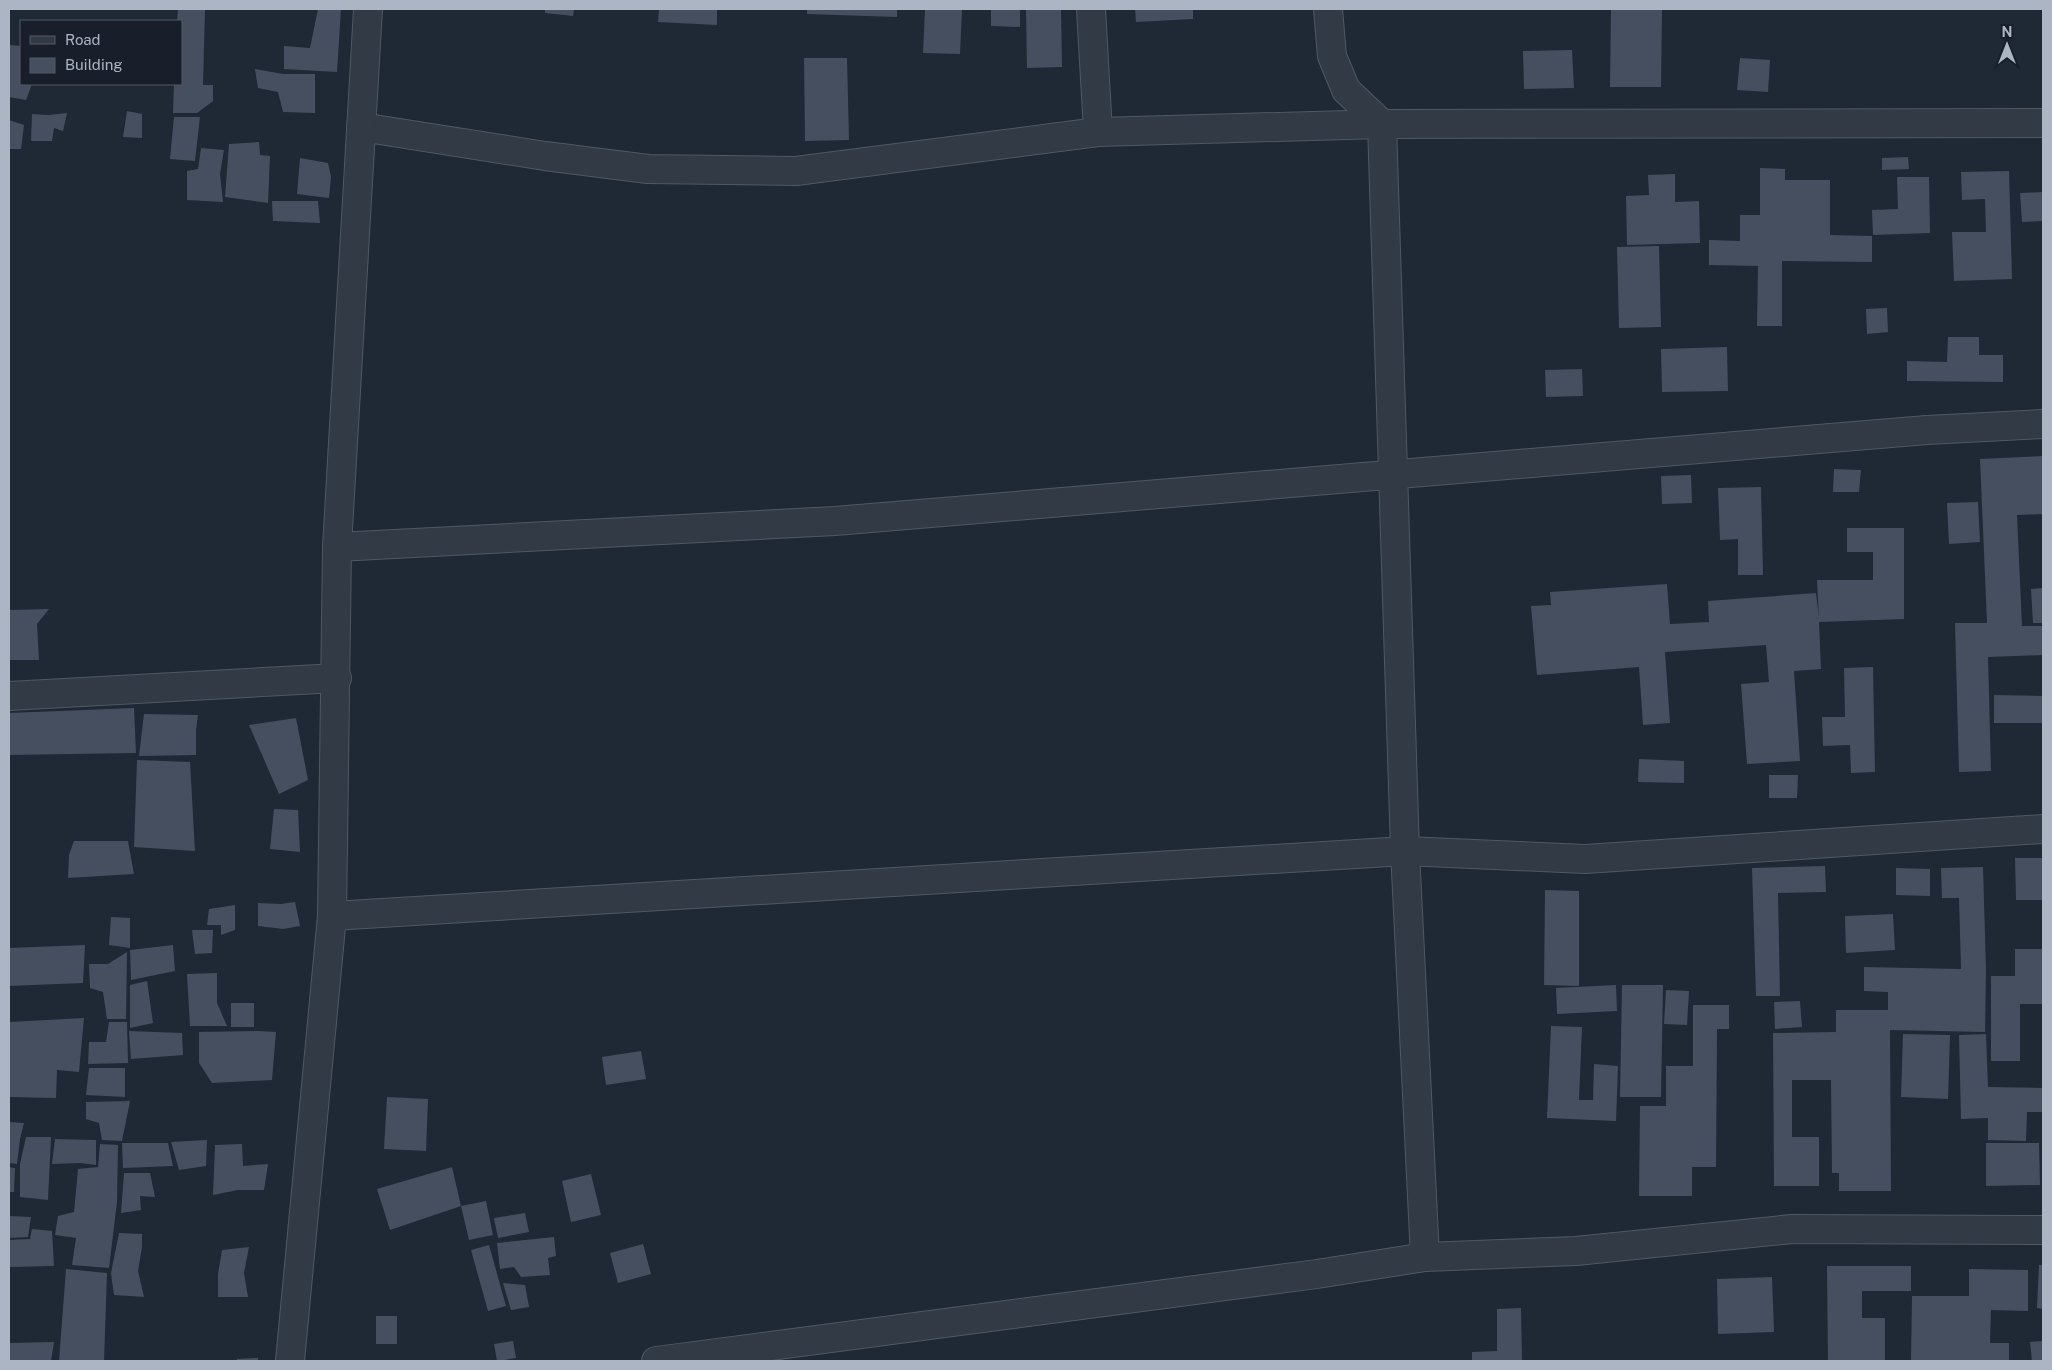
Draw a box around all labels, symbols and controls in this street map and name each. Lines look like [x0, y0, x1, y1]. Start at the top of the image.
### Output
legend [20, 20, 182, 85]
north arrow [1982, 20, 2032, 70]
text: N [2002, 24, 2012, 40]
text: Road [65, 31, 101, 48]
text: Building [65, 56, 123, 73]

